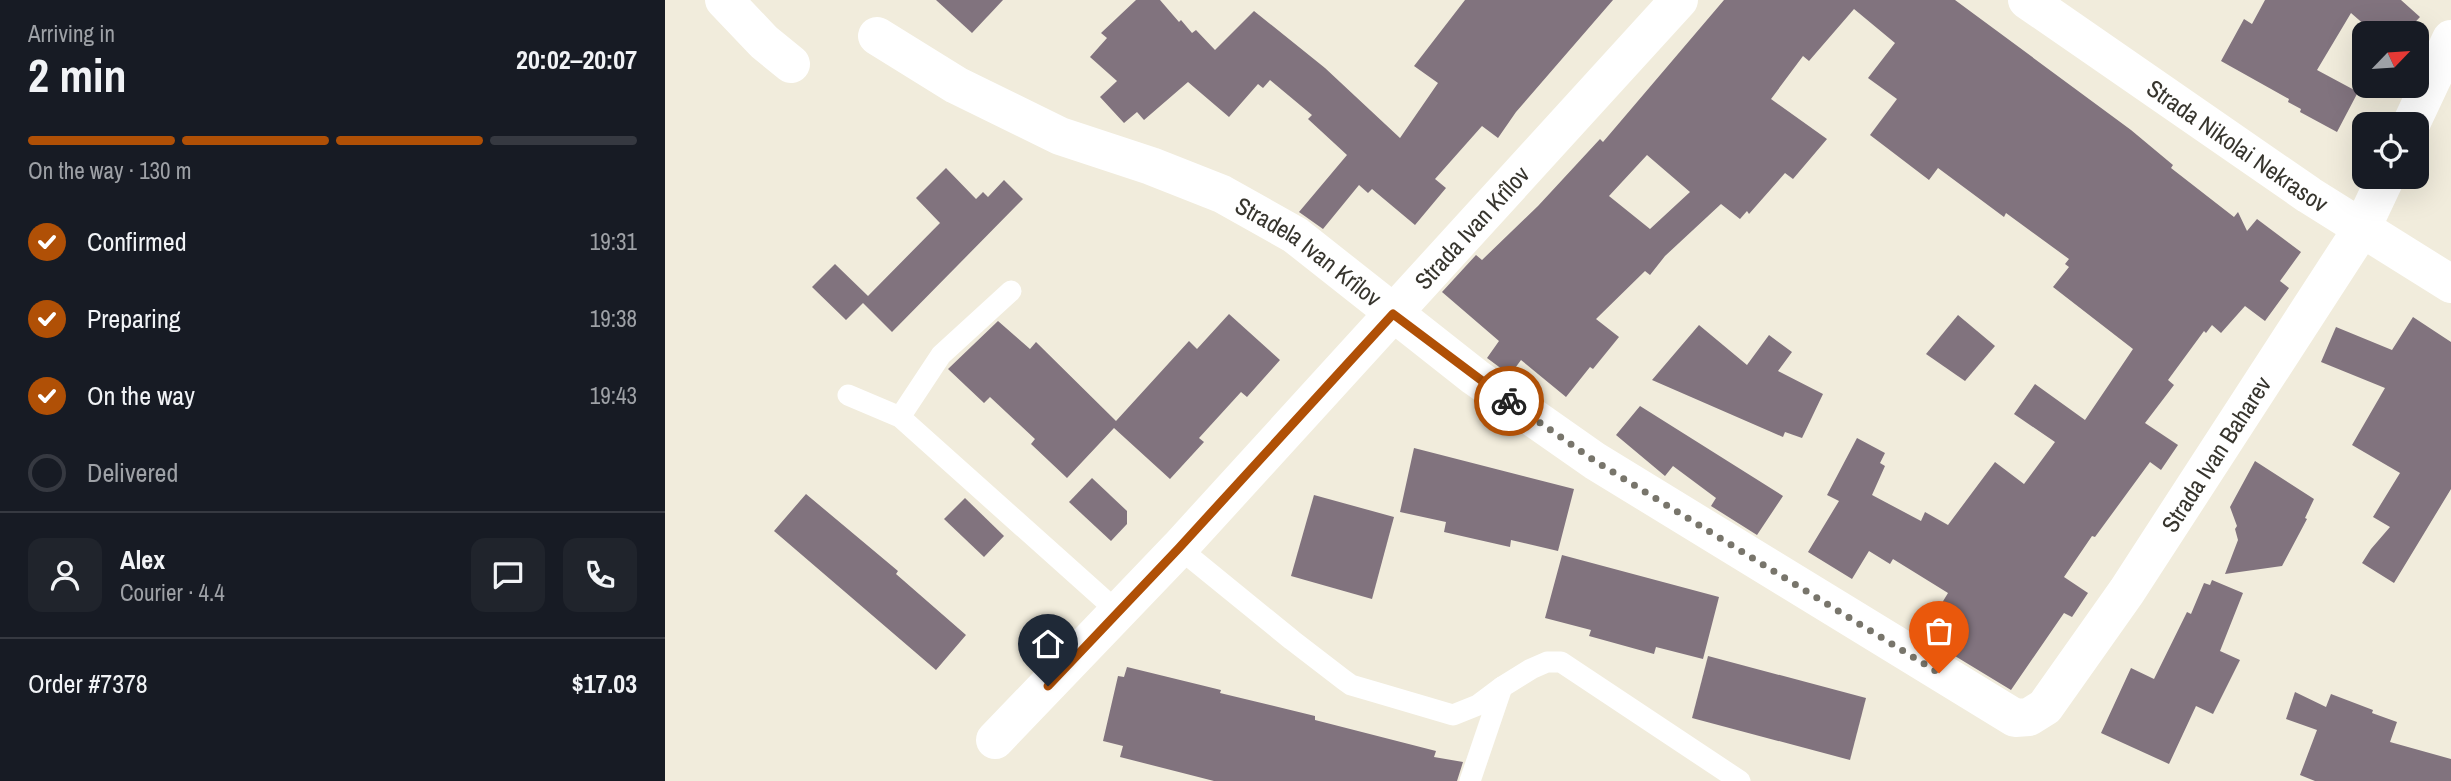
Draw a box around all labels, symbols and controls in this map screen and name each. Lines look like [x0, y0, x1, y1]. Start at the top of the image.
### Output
text: Arriving in [28, 18, 115, 49]
north arrow [2352, 21, 2429, 98]
map controls [2352, 21, 2429, 189]
text: 20:02–20:07 [516, 42, 637, 77]
text: 2 min [28, 44, 127, 106]
street label: Strada Nikolai Nekrasov [2141, 72, 2334, 219]
button: locate [2352, 112, 2429, 189]
text: On the way · 130 m [28, 155, 192, 186]
street label: Strada Ivan Krîlov [1407, 159, 1536, 296]
street label: Stradela Ivan Krîlov [1230, 189, 1388, 314]
icon: check [28, 223, 66, 261]
text: Confirmed [87, 224, 187, 259]
text: 19:31 [590, 226, 637, 257]
icon: check [28, 300, 66, 338]
text: Preparing [87, 301, 181, 336]
text: 19:38 [590, 303, 637, 334]
courier [1474, 366, 1544, 436]
street label: Strada Ivan Baharev [2154, 370, 2278, 538]
icon: check [28, 377, 66, 415]
text: On the way [87, 378, 195, 413]
text: 19:43 [590, 380, 637, 411]
icon: bike [1490, 382, 1528, 420]
text: Delivered [87, 455, 178, 490]
button: person [28, 538, 102, 612]
button: chat [471, 538, 545, 612]
button: phone [563, 538, 637, 612]
text: Alex [120, 542, 165, 577]
text: Courier · 4.4 [120, 577, 225, 608]
pin [1909, 601, 1969, 673]
icon: bag [1920, 612, 1958, 650]
pin [1018, 614, 1078, 686]
icon: home [1029, 625, 1067, 663]
text: Order #7378 [28, 666, 148, 701]
text: $17.03 [572, 666, 637, 701]

